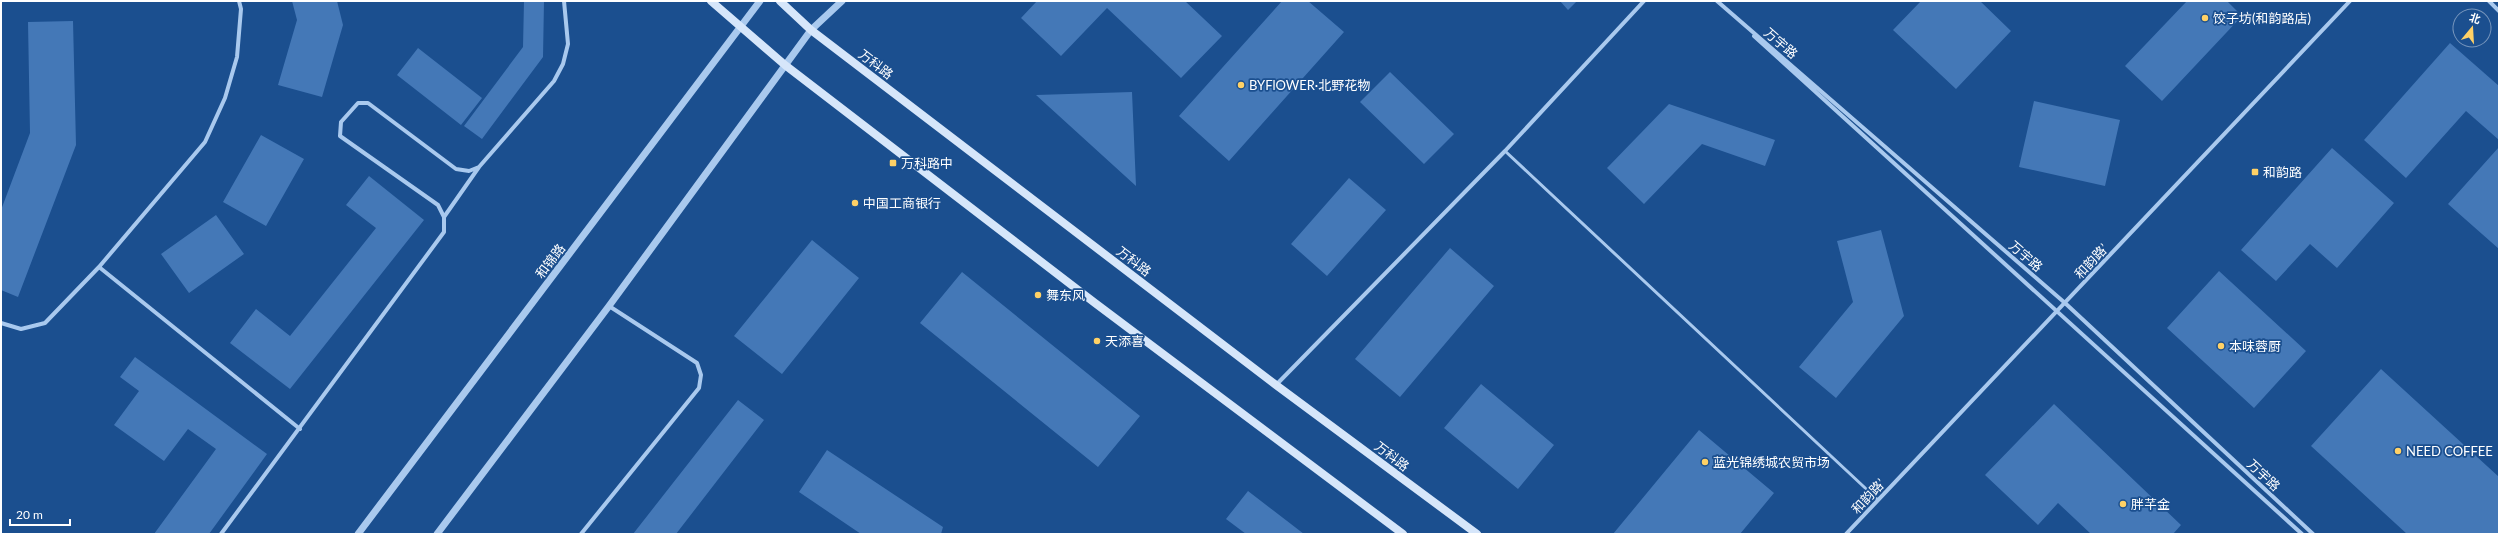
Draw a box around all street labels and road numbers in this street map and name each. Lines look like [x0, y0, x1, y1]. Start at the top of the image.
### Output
street label: 万宇路 [1761, 24, 1801, 62]
street label: 万科路 [856, 46, 896, 82]
street label: 万宇路 [2006, 237, 2046, 275]
street label: 和韵路’ [2071, 240, 2111, 282]
street label: 和锦路 [532, 241, 568, 281]
street label: 万科路 [1114, 243, 1154, 279]
street label: 万科路 [1372, 438, 1412, 474]
street label: 万宇路 [2244, 456, 2284, 494]
street label: 和韵路’ [1848, 475, 1888, 517]

